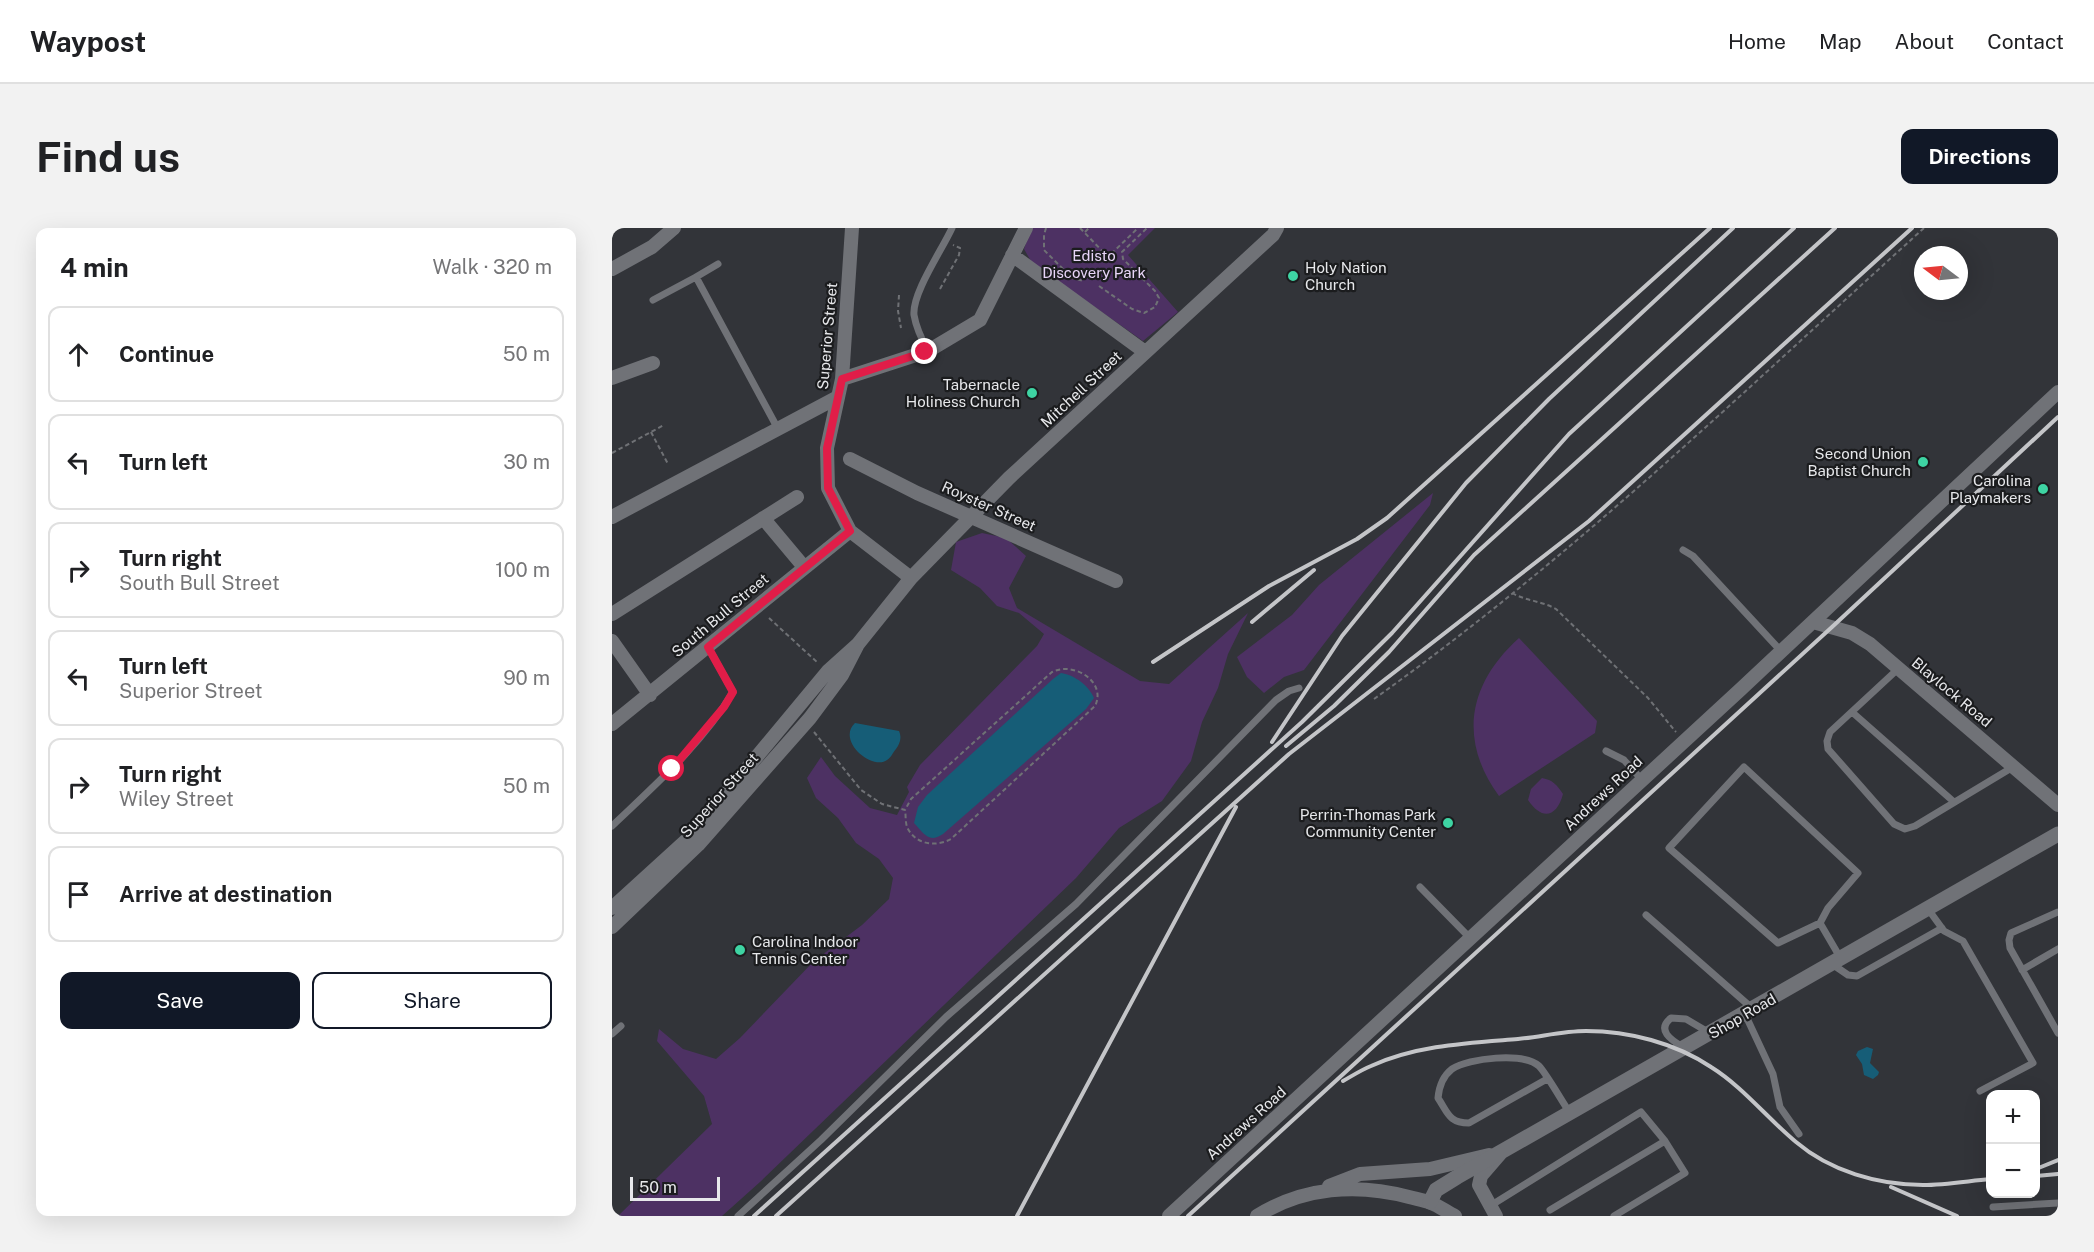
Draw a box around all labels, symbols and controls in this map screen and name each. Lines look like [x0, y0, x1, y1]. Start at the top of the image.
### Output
text: Waypost [30, 25, 146, 58]
text: Home [1728, 29, 1786, 54]
text: Map [1819, 29, 1862, 54]
text: About [1895, 29, 1954, 54]
text: Contact [1987, 29, 2064, 54]
button: Directions [1901, 129, 2058, 184]
text: Find us [36, 132, 180, 181]
north arrow [1914, 246, 1968, 300]
park label: Edisto Discovery Park [1042, 247, 1146, 281]
text: 4 min [60, 252, 129, 283]
text: Walk · 320 m [432, 255, 552, 279]
place label: Holy Nation Church [1305, 259, 1387, 293]
marker: Holy Nation Church [1286, 269, 1300, 283]
street label: Superior Street [814, 281, 840, 390]
icon: ahead [62, 338, 95, 371]
route end [911, 338, 937, 364]
text: Continue [119, 341, 214, 367]
text: 50 m [503, 342, 550, 366]
street label: Mitchell Street [1037, 347, 1125, 431]
place label: Tabernacle Holiness Church [906, 376, 1020, 410]
marker: Tabernacle Holiness Church [1025, 386, 1039, 400]
place label: Second Union Baptist Church [1807, 445, 1911, 479]
icon: left [62, 446, 95, 479]
text: Turn left [119, 449, 208, 475]
text: 30 m [503, 450, 550, 474]
marker: Second Union Baptist Church [1916, 455, 1930, 469]
place label: Carolina Playmakers [1950, 472, 2031, 506]
street label: Royster Street [939, 478, 1039, 534]
marker: Carolina Playmakers [2036, 482, 2050, 496]
text: Turn right [119, 545, 222, 571]
icon: right [62, 554, 95, 587]
text: 100 m [495, 558, 550, 582]
street label: South Bull Street [668, 570, 772, 660]
text: South Bull Street [119, 571, 280, 595]
text: Turn left [119, 653, 208, 679]
street label: Blaylock Road [1909, 654, 1995, 730]
icon: left [62, 662, 95, 695]
text: 90 m [503, 666, 550, 690]
text: Superior Street [119, 679, 263, 703]
street label: Superior Street [677, 749, 761, 841]
street label: Andrews Road [1560, 752, 1646, 834]
route start [658, 755, 684, 781]
text: Turn right [119, 761, 222, 787]
icon: right [62, 770, 95, 803]
text: 50 m [503, 774, 550, 798]
text: Wiley Street [119, 787, 234, 811]
place label: Perrin-Thomas Park Community Center [1300, 806, 1436, 840]
marker: Perrin-Thomas Park Community Center [1441, 816, 1455, 830]
icon: arrive [62, 878, 95, 911]
text: Arrive at destination [119, 881, 332, 907]
place label: Carolina Indoor Tennis Center [752, 933, 858, 967]
marker: Carolina Indoor Tennis Center [733, 943, 747, 957]
button: Save [60, 972, 300, 1029]
button: Share [312, 972, 552, 1029]
street label: Shop Road [1705, 990, 1779, 1042]
street label: Andrews Road [1203, 1083, 1289, 1163]
map controls [1986, 1090, 2040, 1198]
button: + [1986, 1090, 2040, 1144]
button: − [1986, 1144, 2040, 1198]
scale bar [630, 1174, 720, 1202]
text: 50 m [639, 1178, 677, 1197]

